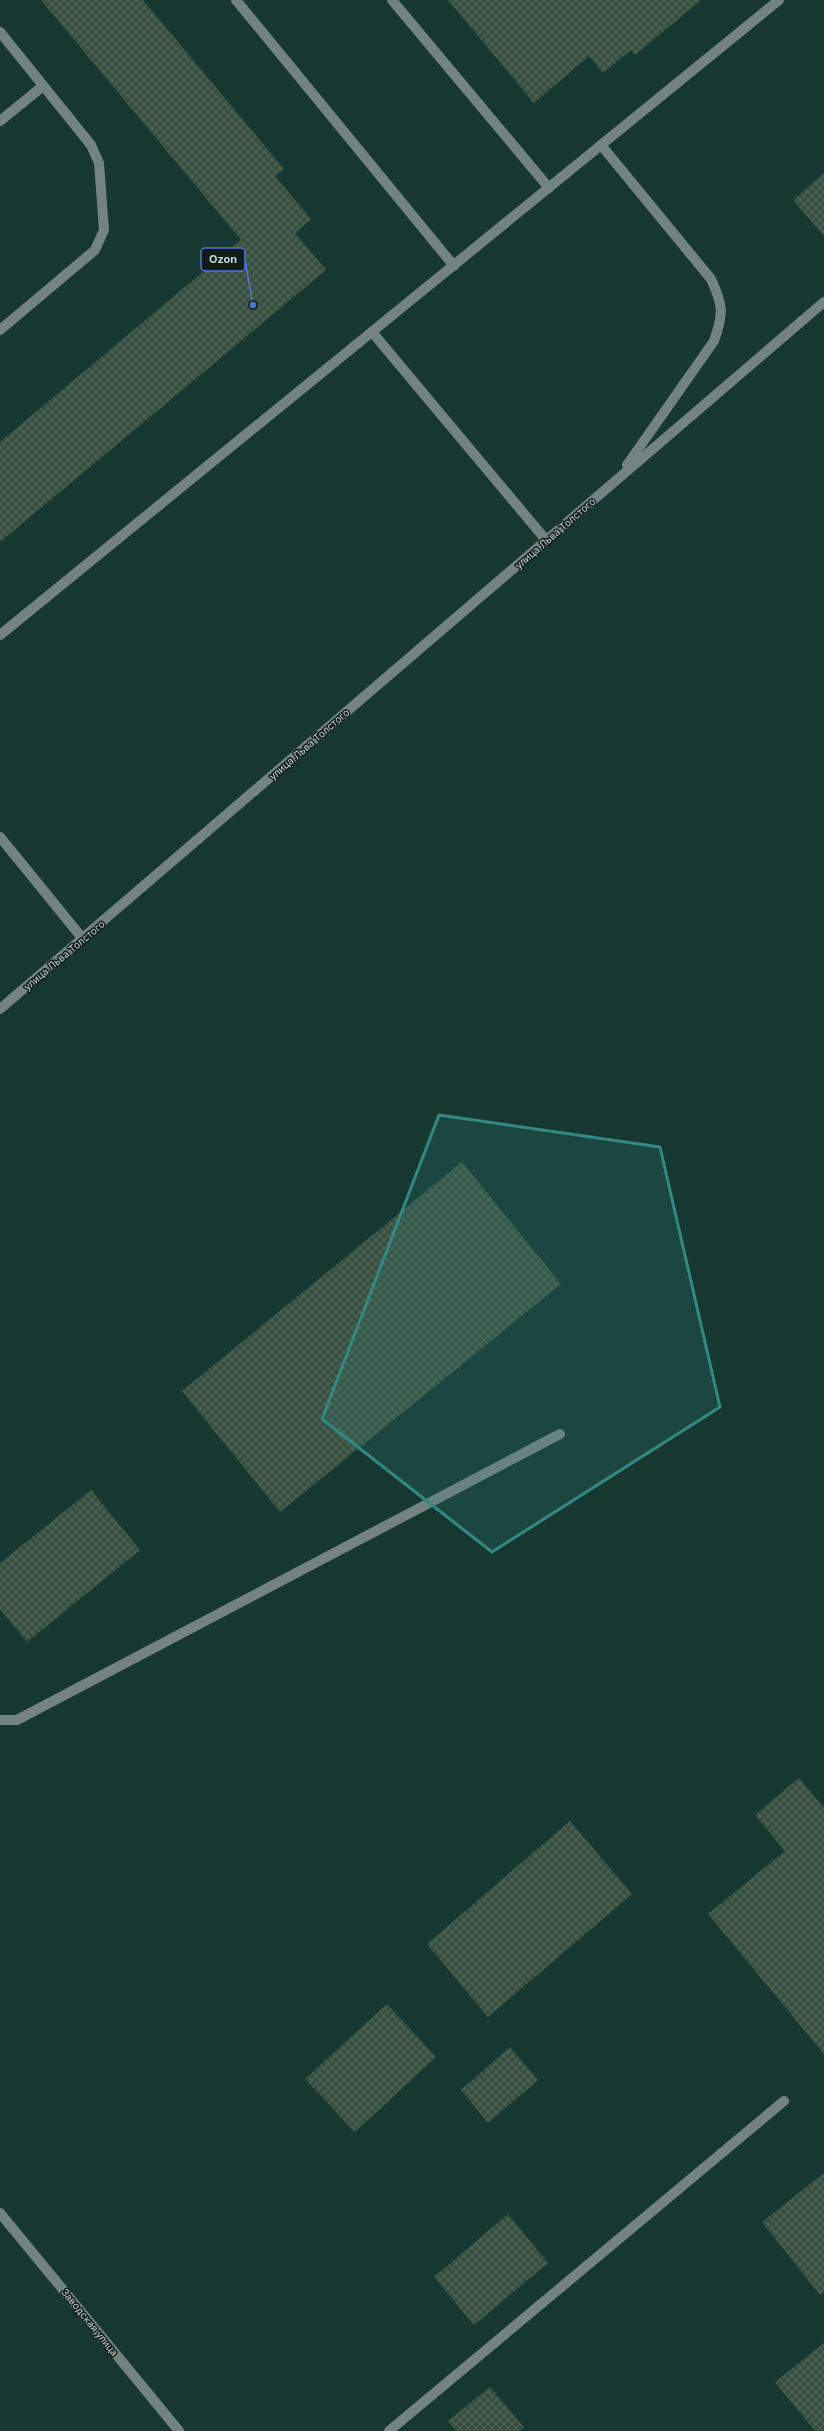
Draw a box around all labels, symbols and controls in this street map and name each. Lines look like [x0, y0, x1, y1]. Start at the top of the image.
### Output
callout: Ozon [201, 248, 245, 271]
text: Ozon [209, 252, 237, 266]
street label: улица Льва Толстого [513, 495, 598, 571]
street label: улица Льва Толстого [267, 706, 352, 782]
street label: улица Льва Толстого [21, 918, 107, 992]
street label: Заводская улица [59, 2286, 121, 2358]

